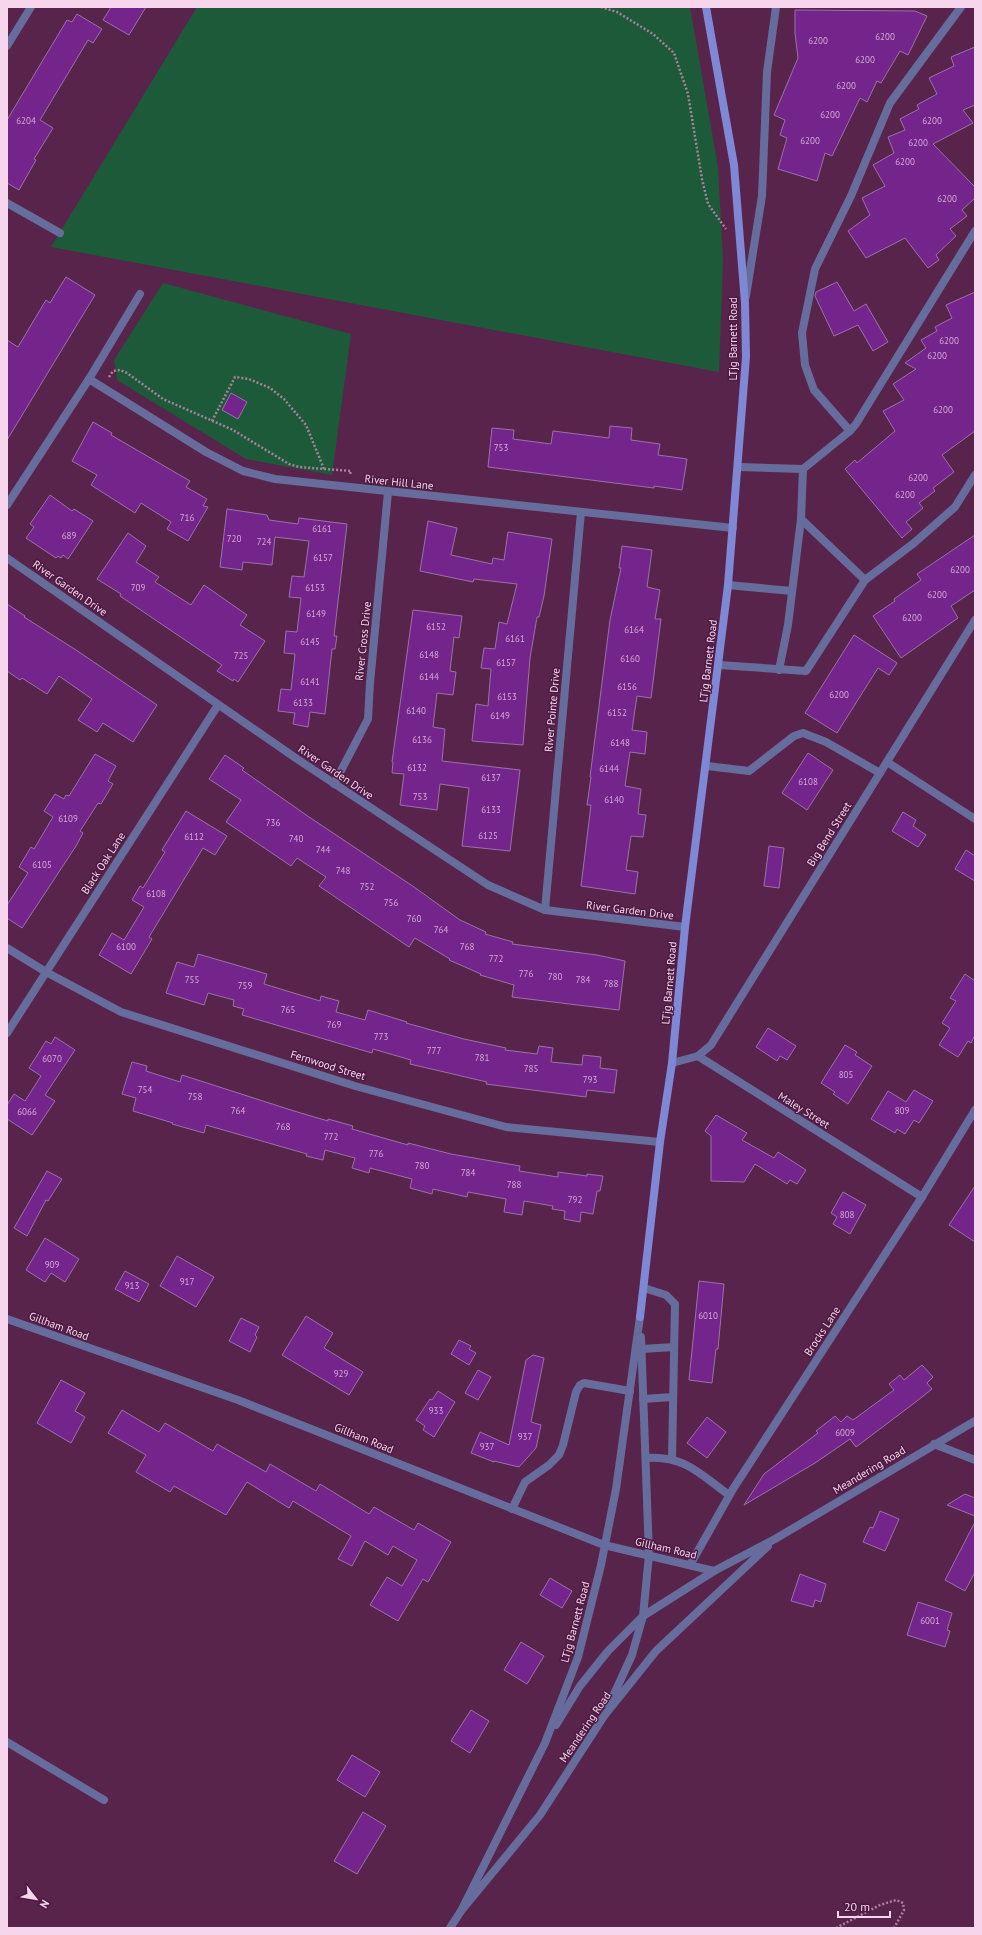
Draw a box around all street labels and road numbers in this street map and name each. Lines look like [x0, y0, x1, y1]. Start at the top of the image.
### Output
street label: LTjg Barnett Road [726, 297, 740, 381]
street label: River Hill Lane [364, 471, 435, 493]
street label: River Garden Drive [30, 557, 110, 619]
street label: River Cross Drive [352, 600, 374, 681]
street label: LTjg Barnett Road [696, 619, 720, 703]
street label: River Pointe Drive [541, 667, 563, 753]
street label: River Garden Drive [296, 742, 377, 803]
street label: Big Bend Street [804, 799, 854, 869]
street label: Black Oak Lane [78, 829, 129, 897]
street label: River Garden Drive [585, 898, 675, 922]
street label: LTjg Barnett Road [658, 941, 680, 1025]
street label: Fernwood Street [289, 1047, 367, 1083]
street label: Maley Street [775, 1089, 833, 1132]
street label: Brocks Lane [801, 1303, 843, 1358]
street label: Gillham Road [27, 1309, 91, 1343]
street label: Gillham Road [332, 1420, 396, 1456]
street label: Meandering Road [830, 1443, 908, 1497]
street label: Gillham Road [634, 1534, 698, 1562]
street label: LTjg Barnett Road [557, 1580, 593, 1664]
street label: Meandering Road [556, 1689, 614, 1765]

